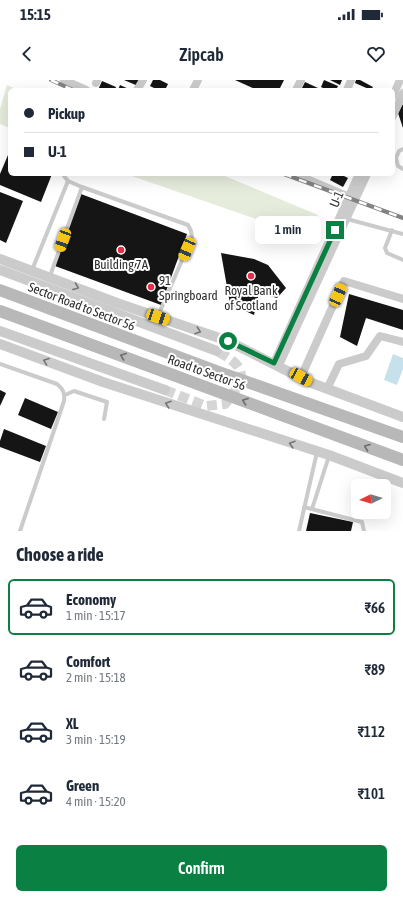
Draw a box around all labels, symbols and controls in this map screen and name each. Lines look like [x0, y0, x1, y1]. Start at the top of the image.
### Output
text: 15:15 [20, 6, 51, 23]
icon: back [16, 43, 38, 65]
icon: heart [365, 43, 387, 65]
text: Zipcab [179, 44, 224, 65]
text: Pickup [48, 105, 85, 122]
text: U-1 [48, 143, 67, 160]
street label: U-1 [326, 189, 347, 210]
callout: 1 min [255, 216, 321, 244]
route end [326, 221, 344, 239]
text: 1 min [275, 222, 301, 237]
car [53, 227, 73, 253]
car [177, 236, 197, 262]
marker: Building 7A [116, 245, 126, 255]
place label: Building 7A [94, 257, 149, 272]
marker: Royal Bank of Scotland [246, 271, 256, 281]
place label: 91 Springboard [159, 273, 218, 303]
street label: Sector Road to Sector 56 [26, 279, 137, 334]
marker: 91 Springboard [146, 282, 156, 292]
car [328, 282, 348, 308]
one-way arrow [72, 283, 79, 291]
place label: Royal Bank of Scotland [224, 283, 278, 313]
car [145, 307, 171, 327]
one-way arrow [195, 326, 202, 334]
route start [219, 332, 237, 350]
street label: Road to Sector 56 [166, 351, 248, 394]
one-way arrow [119, 352, 126, 360]
one-way arrow [42, 357, 49, 365]
car [288, 366, 314, 388]
one-way arrow [241, 397, 248, 406]
one-way arrow [165, 400, 172, 409]
one-way arrow [289, 440, 296, 449]
one-way arrow [363, 443, 370, 451]
north arrow [351, 479, 391, 519]
map controls [351, 479, 391, 519]
text: Choose a ride [16, 544, 104, 565]
icon: car [18, 589, 54, 625]
text: Economy [66, 591, 116, 608]
text: ₹66 [364, 599, 385, 616]
text: 1 min · 15:17 [66, 608, 126, 623]
icon: car [18, 651, 54, 687]
text: Comfort [66, 653, 110, 670]
text: ₹89 [364, 661, 385, 678]
text: 2 min · 15:18 [66, 670, 126, 685]
icon: car [18, 713, 54, 749]
text: XL [66, 715, 79, 732]
text: ₹112 [357, 723, 385, 740]
text: 3 min · 15:19 [66, 732, 126, 747]
icon: car [18, 775, 54, 811]
text: Green [66, 777, 99, 794]
text: ₹101 [357, 785, 385, 802]
text: 4 min · 15:20 [66, 794, 126, 809]
button: Confirm [16, 845, 387, 891]

